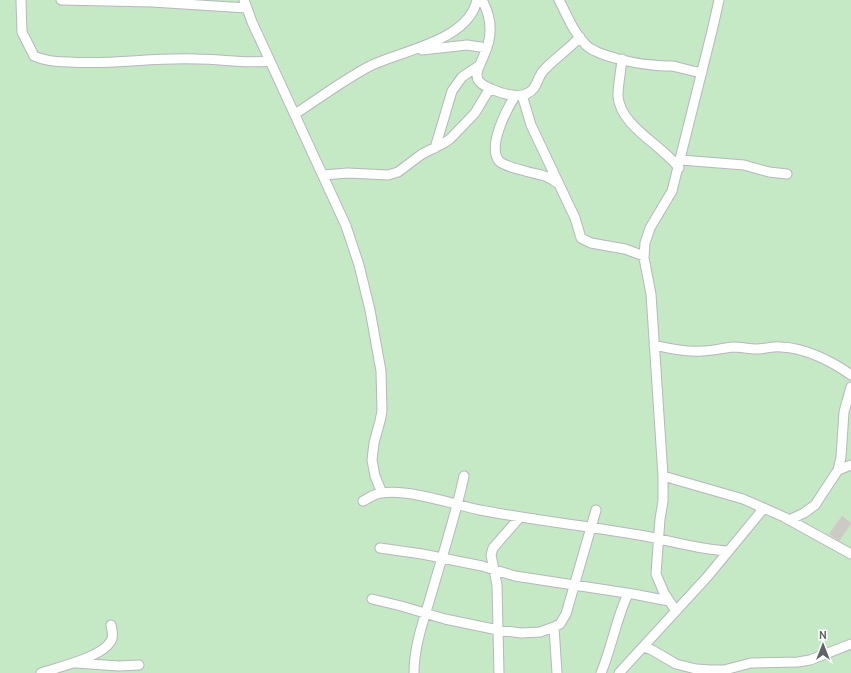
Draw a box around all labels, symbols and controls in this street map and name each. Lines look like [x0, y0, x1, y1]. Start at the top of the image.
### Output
north arrow [803, 625, 843, 665]
text: N [819, 628, 827, 642]

